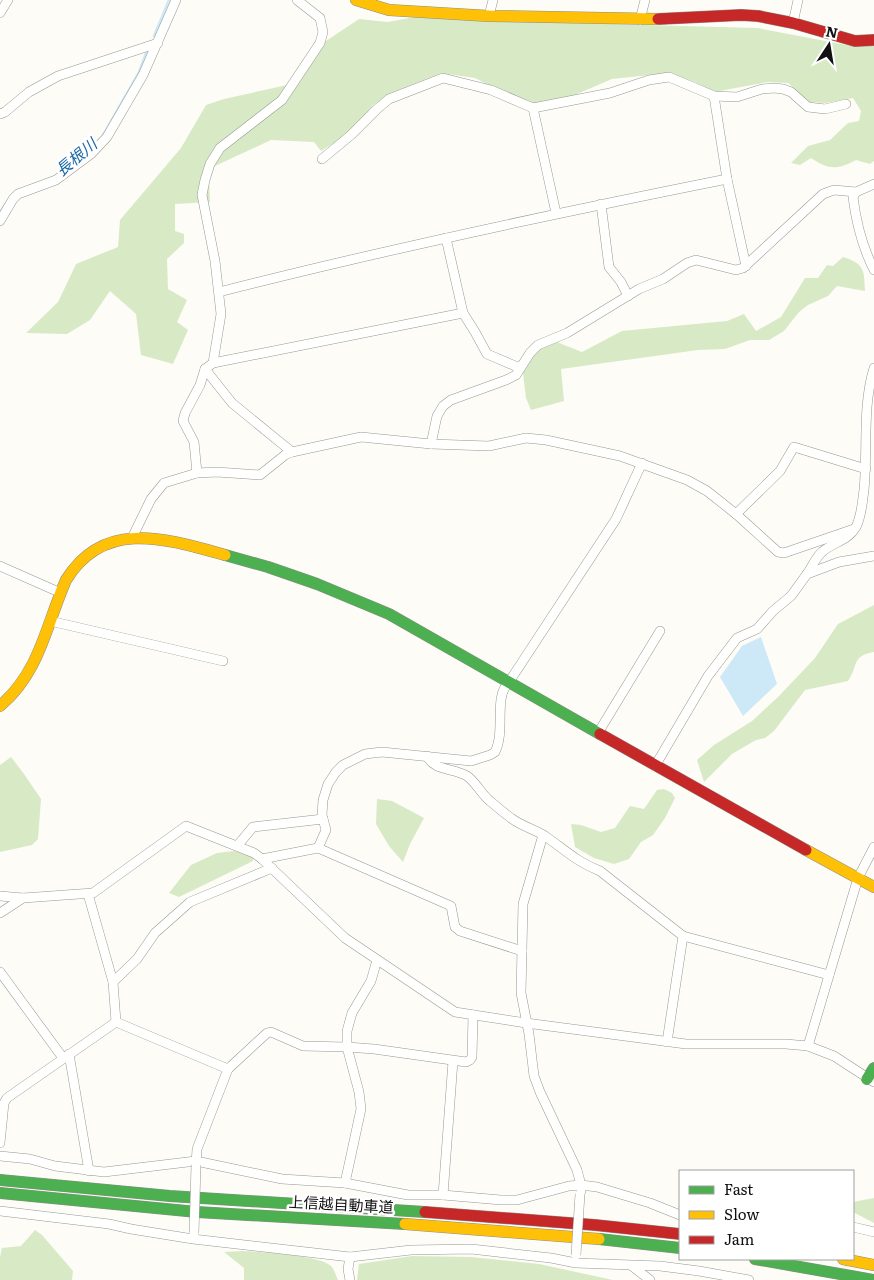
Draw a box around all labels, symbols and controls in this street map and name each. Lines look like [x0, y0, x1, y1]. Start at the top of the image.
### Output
north arrow [804, 20, 854, 70]
text: N [824, 20, 840, 42]
water label: 長根川 [49, 130, 103, 181]
legend [679, 1170, 854, 1260]
text: Fast [724, 1177, 753, 1200]
street label: 上信越自動車道 [288, 1189, 394, 1218]
text: Slow [724, 1202, 759, 1225]
text: Jam [724, 1227, 755, 1250]

